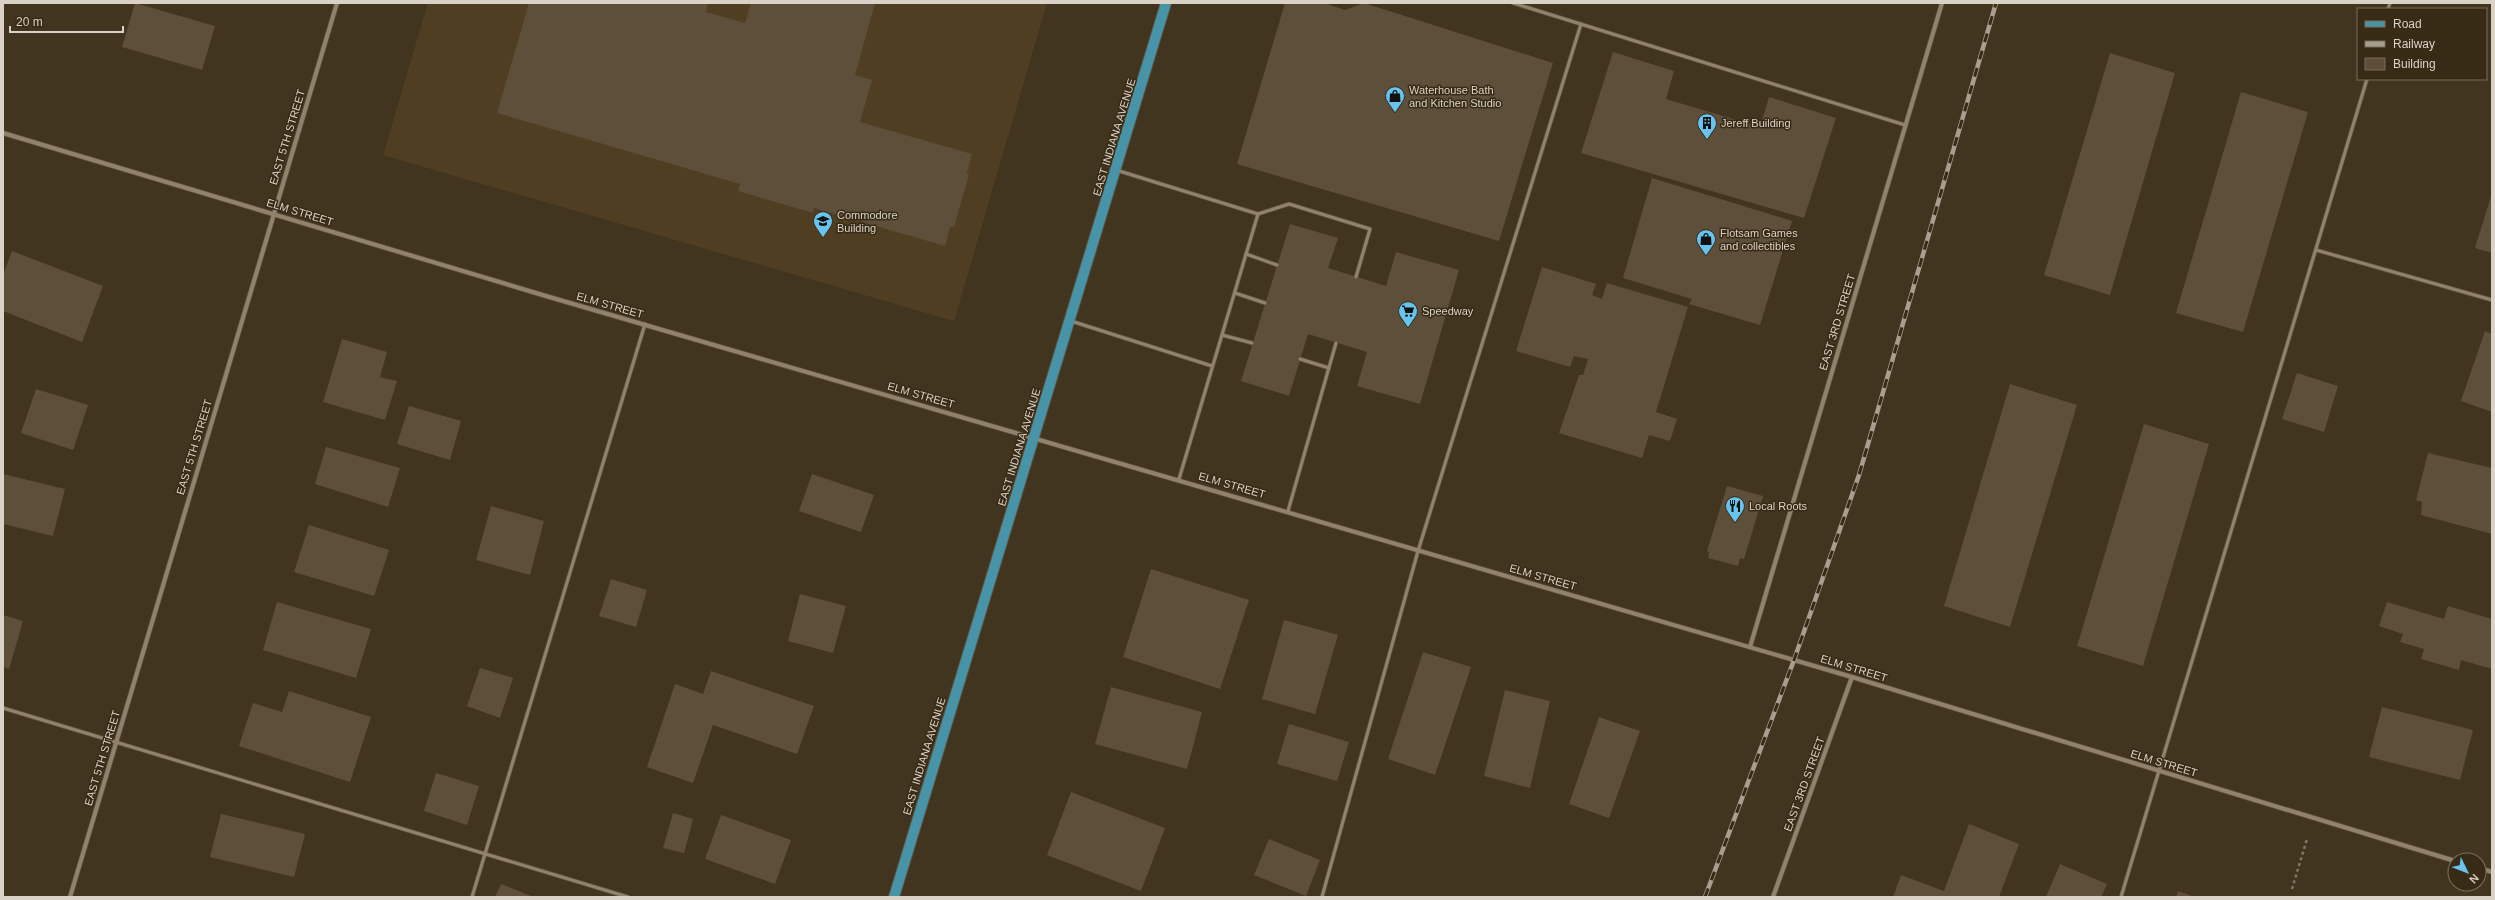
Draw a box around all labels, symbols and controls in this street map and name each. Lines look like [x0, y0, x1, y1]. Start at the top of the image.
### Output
scale bar [10, 8, 123, 34]
legend [2357, 8, 2487, 80]
text: 20 m [16, 15, 43, 29]
text: Road [2393, 17, 2422, 31]
text: Railway [2393, 37, 2435, 51]
text: Building [2393, 57, 2436, 71]
street label: EAST INDIANA AVENUE [1090, 77, 1138, 197]
place label: Waterhouse Bath and Kitchen Studio [1409, 84, 1501, 109]
shop icon: Waterhouse Bath and Kitchen Studio [1384, 85, 1406, 113]
street label: EAST 5TH STREET [267, 88, 307, 186]
building icon: Jereff Building [1696, 112, 1718, 140]
place label: Jereff Building [1721, 117, 1791, 129]
street label: ELM STREET [265, 196, 335, 228]
place label: Commodore Building [837, 209, 898, 234]
school or university icon: Commodore Building [812, 210, 834, 238]
place label: Flotsam Games and collectibles [1720, 227, 1798, 252]
shop icon: Flotsam Games and collectibles [1695, 228, 1717, 256]
street label: EAST 3RD STREET [1817, 272, 1857, 372]
street label: ELM STREET [575, 290, 645, 320]
supermarket icon: Speedway [1397, 300, 1419, 328]
place label: Speedway [1422, 305, 1474, 317]
street label: ELM STREET [886, 380, 956, 410]
street label: EAST INDIANA AVENUE [995, 387, 1043, 507]
street label: EAST 5TH STREET [174, 398, 214, 496]
street label: ELM STREET [1197, 470, 1267, 500]
restaurant icon: Local Roots [1724, 495, 1746, 523]
place label: Local Roots [1749, 500, 1808, 512]
street label: ELM STREET [1508, 562, 1578, 592]
street label: ELM STREET [1819, 652, 1889, 684]
street label: EAST INDIANA AVENUE [900, 696, 948, 816]
street label: EAST 5TH STREET [82, 709, 122, 807]
street label: EAST 3RD STREET [1781, 735, 1827, 833]
street label: ELM STREET [2129, 747, 2199, 779]
north arrow [2447, 852, 2487, 892]
text: N [2467, 872, 2481, 886]

